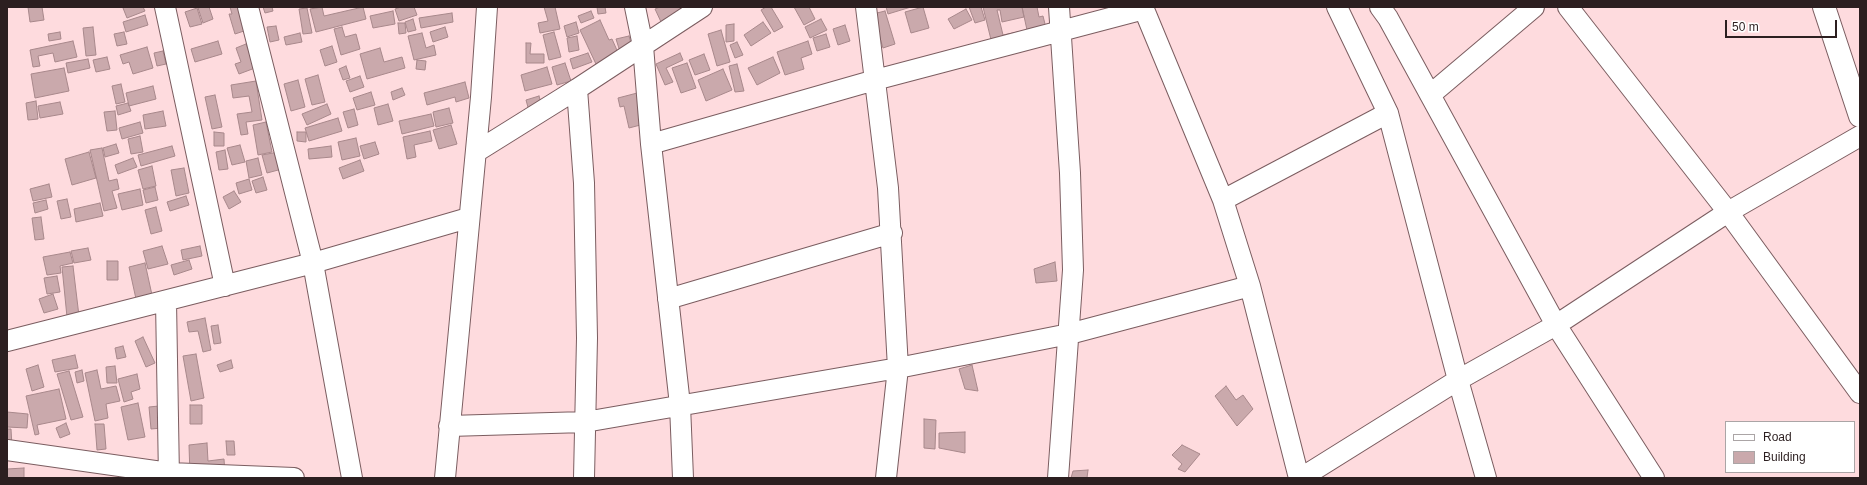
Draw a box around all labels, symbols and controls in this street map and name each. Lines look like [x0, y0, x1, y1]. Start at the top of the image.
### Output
scale bar [1727, 12, 1839, 38]
text: 50 m [1732, 20, 1759, 34]
legend [1725, 421, 1855, 473]
text: Road [1763, 430, 1792, 444]
text: Building [1763, 450, 1806, 464]

